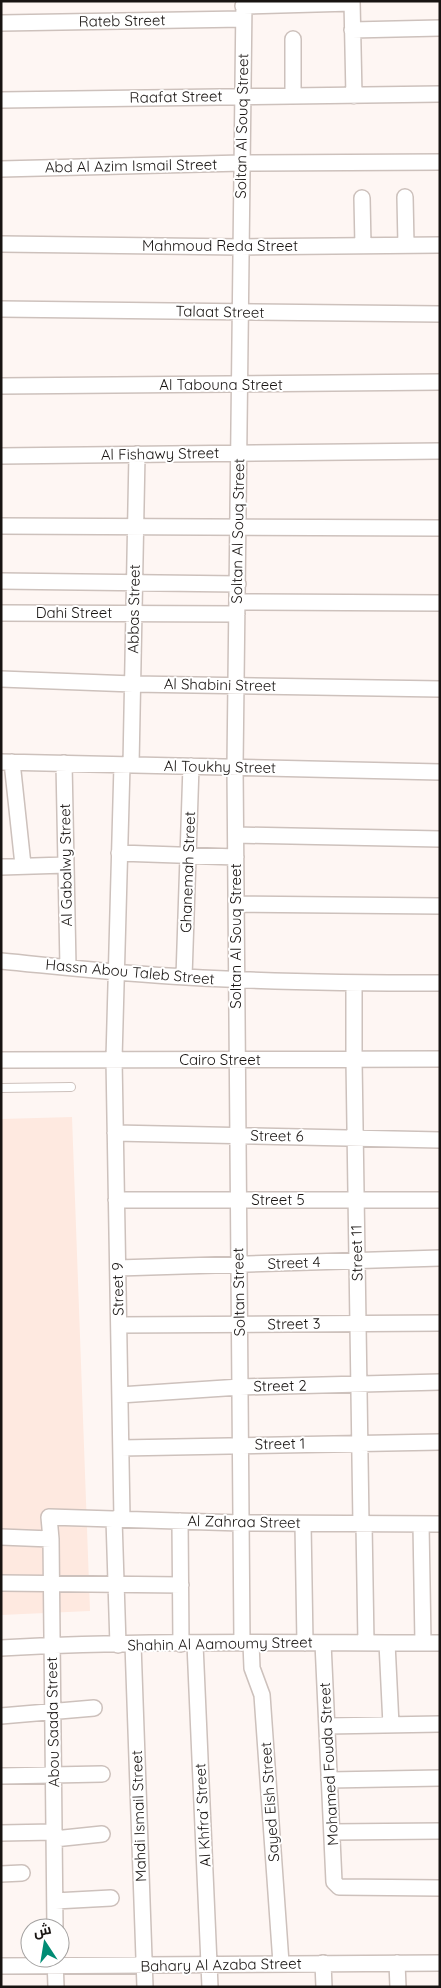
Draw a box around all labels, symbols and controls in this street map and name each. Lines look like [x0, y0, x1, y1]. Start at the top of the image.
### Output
street label: Rateb Street [78, 10, 166, 31]
street label: Soltan Al Souq Street [231, 53, 252, 199]
street label: Raafat Street [129, 86, 223, 107]
street label: Abd Al Azim Ismail Street [45, 154, 217, 177]
street label: Mahmoud Reda Street [142, 236, 298, 255]
street label: Talaat Street [176, 301, 264, 322]
street label: Al Tabouna Street [159, 375, 283, 394]
street label: Al Fishawy Street [101, 443, 219, 464]
street label: Soltan Al Souq Street [227, 458, 248, 604]
street label: Abbas Street [123, 564, 144, 654]
street label: Dahi Street [36, 603, 112, 622]
street label: Al Shabini Street [164, 674, 276, 695]
street label: Al Toukhy Street [164, 756, 276, 777]
street label: Al Gabalwy Street [55, 803, 76, 927]
street label: Ghanemah Street [176, 811, 199, 933]
street label: Soltan Al Souq Street [226, 863, 245, 1009]
street label: Hassn Abou Taleb Street [45, 955, 215, 988]
street label: Cairo Street [179, 1050, 261, 1069]
street label: Street 6 [250, 1126, 304, 1145]
street label: Street 5 [251, 1190, 305, 1209]
street label: Street 11 [347, 1225, 366, 1281]
street label: Soltan Street [228, 1247, 249, 1337]
street label: Street 4 [267, 1252, 321, 1273]
street label: Street 9 [108, 1262, 127, 1316]
street label: Street 3 [267, 1314, 321, 1333]
street label: Street 2 [253, 1376, 307, 1395]
street label: Street 1 [255, 1434, 305, 1453]
street label: Al Zahraa Street [187, 1511, 301, 1532]
street label: Shahin Al Aamoumy Street [127, 1632, 313, 1655]
street label: Abou Saada Street [42, 1657, 63, 1787]
street label: Mohamed Fouda Street [315, 1682, 342, 1846]
street label: Sayed Eish Street [256, 1742, 283, 1863]
street label: Mahdi Ismail Street [127, 1750, 150, 1882]
street label: Al Khfra’ Street [190, 1763, 215, 1867]
north arrow [20, 1918, 70, 1968]
text: ش [32, 1920, 53, 1941]
street label: Bahary Al Azaba Street [140, 1954, 302, 1975]

